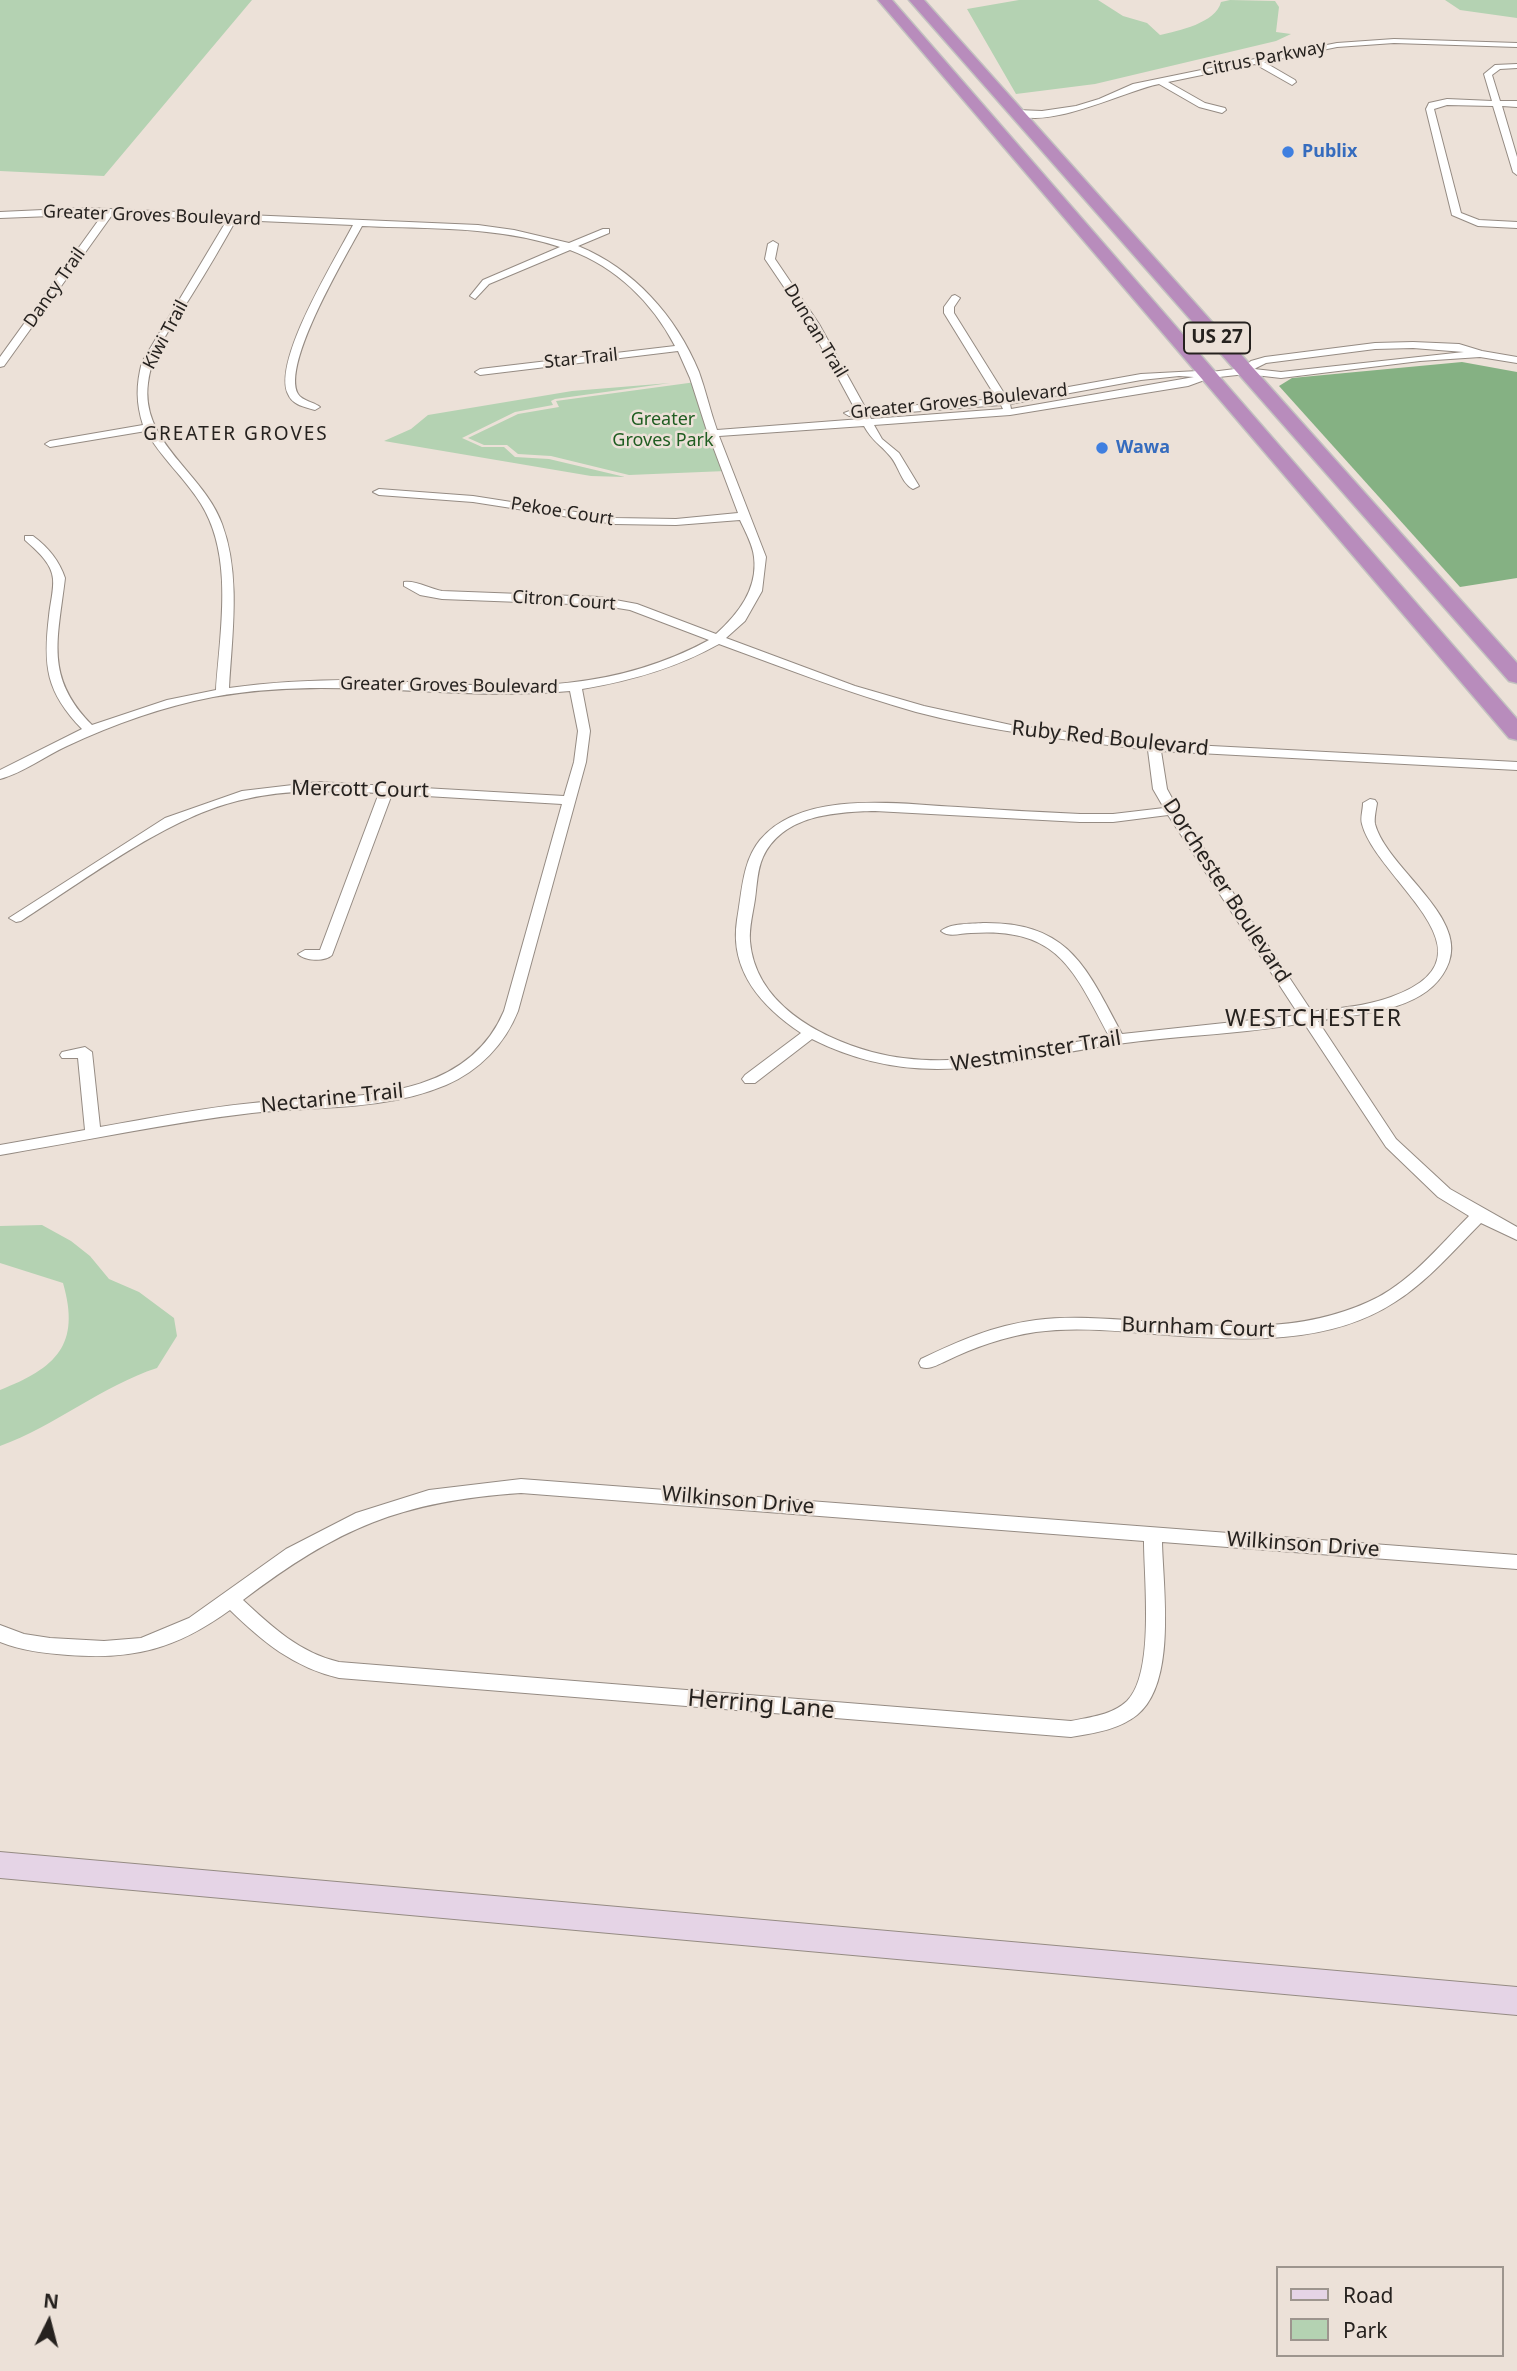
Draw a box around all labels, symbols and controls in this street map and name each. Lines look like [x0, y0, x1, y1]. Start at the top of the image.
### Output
street label: Citrus Parkway [1200, 36, 1328, 82]
place label: Publix [1302, 141, 1357, 163]
marker: Publix [1280, 144, 1296, 160]
street label: Greater Groves Boulevard [43, 201, 261, 231]
street label: Dancy Trail [20, 244, 90, 332]
street label: Duncan Trail [779, 280, 851, 382]
street label: Kiwi Trail [139, 297, 193, 373]
road number: US 27 [1184, 322, 1250, 354]
street label: Star Trail [543, 344, 619, 374]
street label: Greater Groves Boulevard [849, 380, 1069, 424]
park label: Greater Groves Park [612, 409, 714, 452]
district label: GREATER GROVES [145, 424, 327, 446]
place label: Wawa [1116, 437, 1170, 459]
marker: Wawa [1094, 440, 1110, 456]
street label: Pekoe Court [509, 493, 615, 531]
street label: Citron Court [512, 587, 616, 615]
street label: Greater Groves Boulevard [340, 673, 558, 699]
street label: Ruby Red Boulevard [1010, 716, 1210, 762]
street label: Mercott Court [291, 776, 429, 804]
street label: Dorchester Boulevard [1157, 794, 1295, 988]
district label: WESTCHESTER [1226, 1005, 1402, 1033]
street label: Westminster Trail [949, 1026, 1123, 1078]
street label: Nectarine Trail [260, 1079, 404, 1119]
street label: Burnham Court [1121, 1313, 1275, 1343]
street label: Wilkinson Drive [661, 1482, 815, 1520]
street label: Wilkinson Drive [1226, 1527, 1380, 1563]
street label: Herring Lane [686, 1684, 836, 1726]
legend [1276, 2266, 1503, 2357]
text: Road [1343, 2281, 1393, 2309]
north arrow [14, 2287, 84, 2357]
text: N [42, 2287, 60, 2315]
text: Park [1343, 2316, 1387, 2344]

